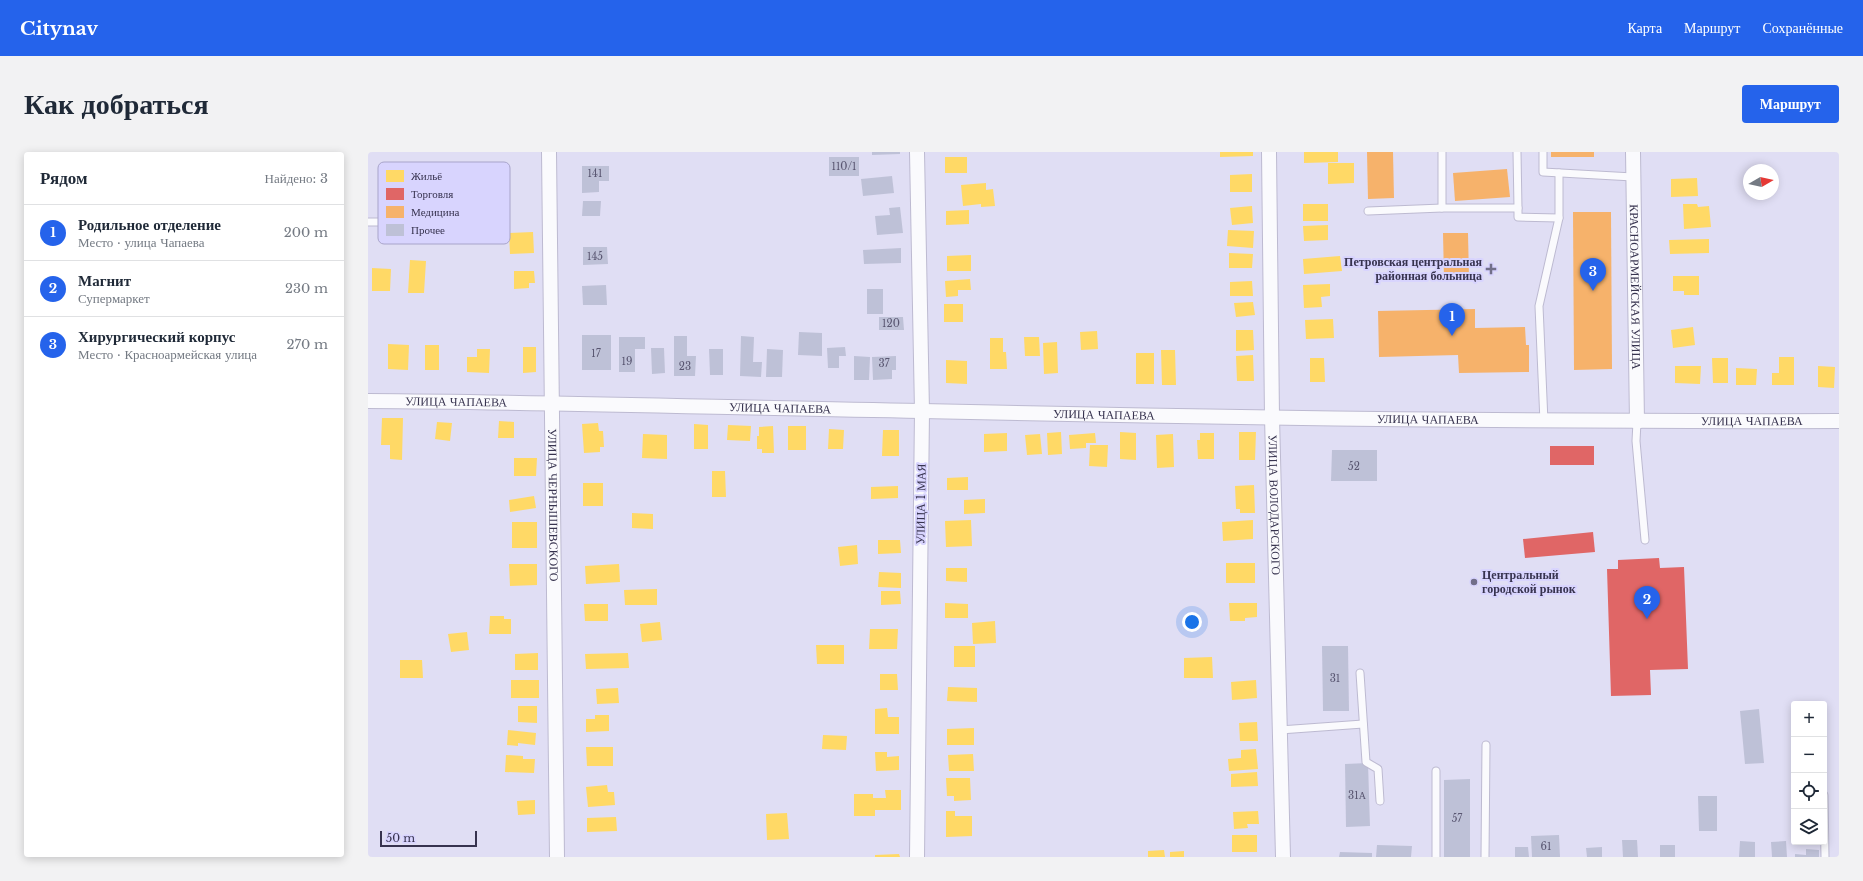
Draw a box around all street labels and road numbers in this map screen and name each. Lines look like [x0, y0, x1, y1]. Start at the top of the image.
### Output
street label: КРАСНОАРМЕЙСКАЯ УЛИЦА [1627, 204, 1644, 370]
street label: УЛИЦА ЧАПАЕВА [405, 393, 507, 410]
street label: УЛИЦА ЧАПАЕВА [729, 399, 831, 416]
street label: УЛИЦА ЧАПАЕВА [1053, 406, 1155, 423]
street label: УЛИЦА ЧАПАЕВА [1377, 411, 1479, 427]
street label: УЛИЦА ЧАПАЕВА [1701, 413, 1803, 428]
street label: УЛИЦА ЧЕРНЫШЕВСКОГО [545, 428, 562, 582]
street label: УЛИЦА ВОЛОДАРСКОГО [1265, 435, 1284, 576]
street label: УЛИЦА 1 МАЯ [912, 463, 929, 545]

